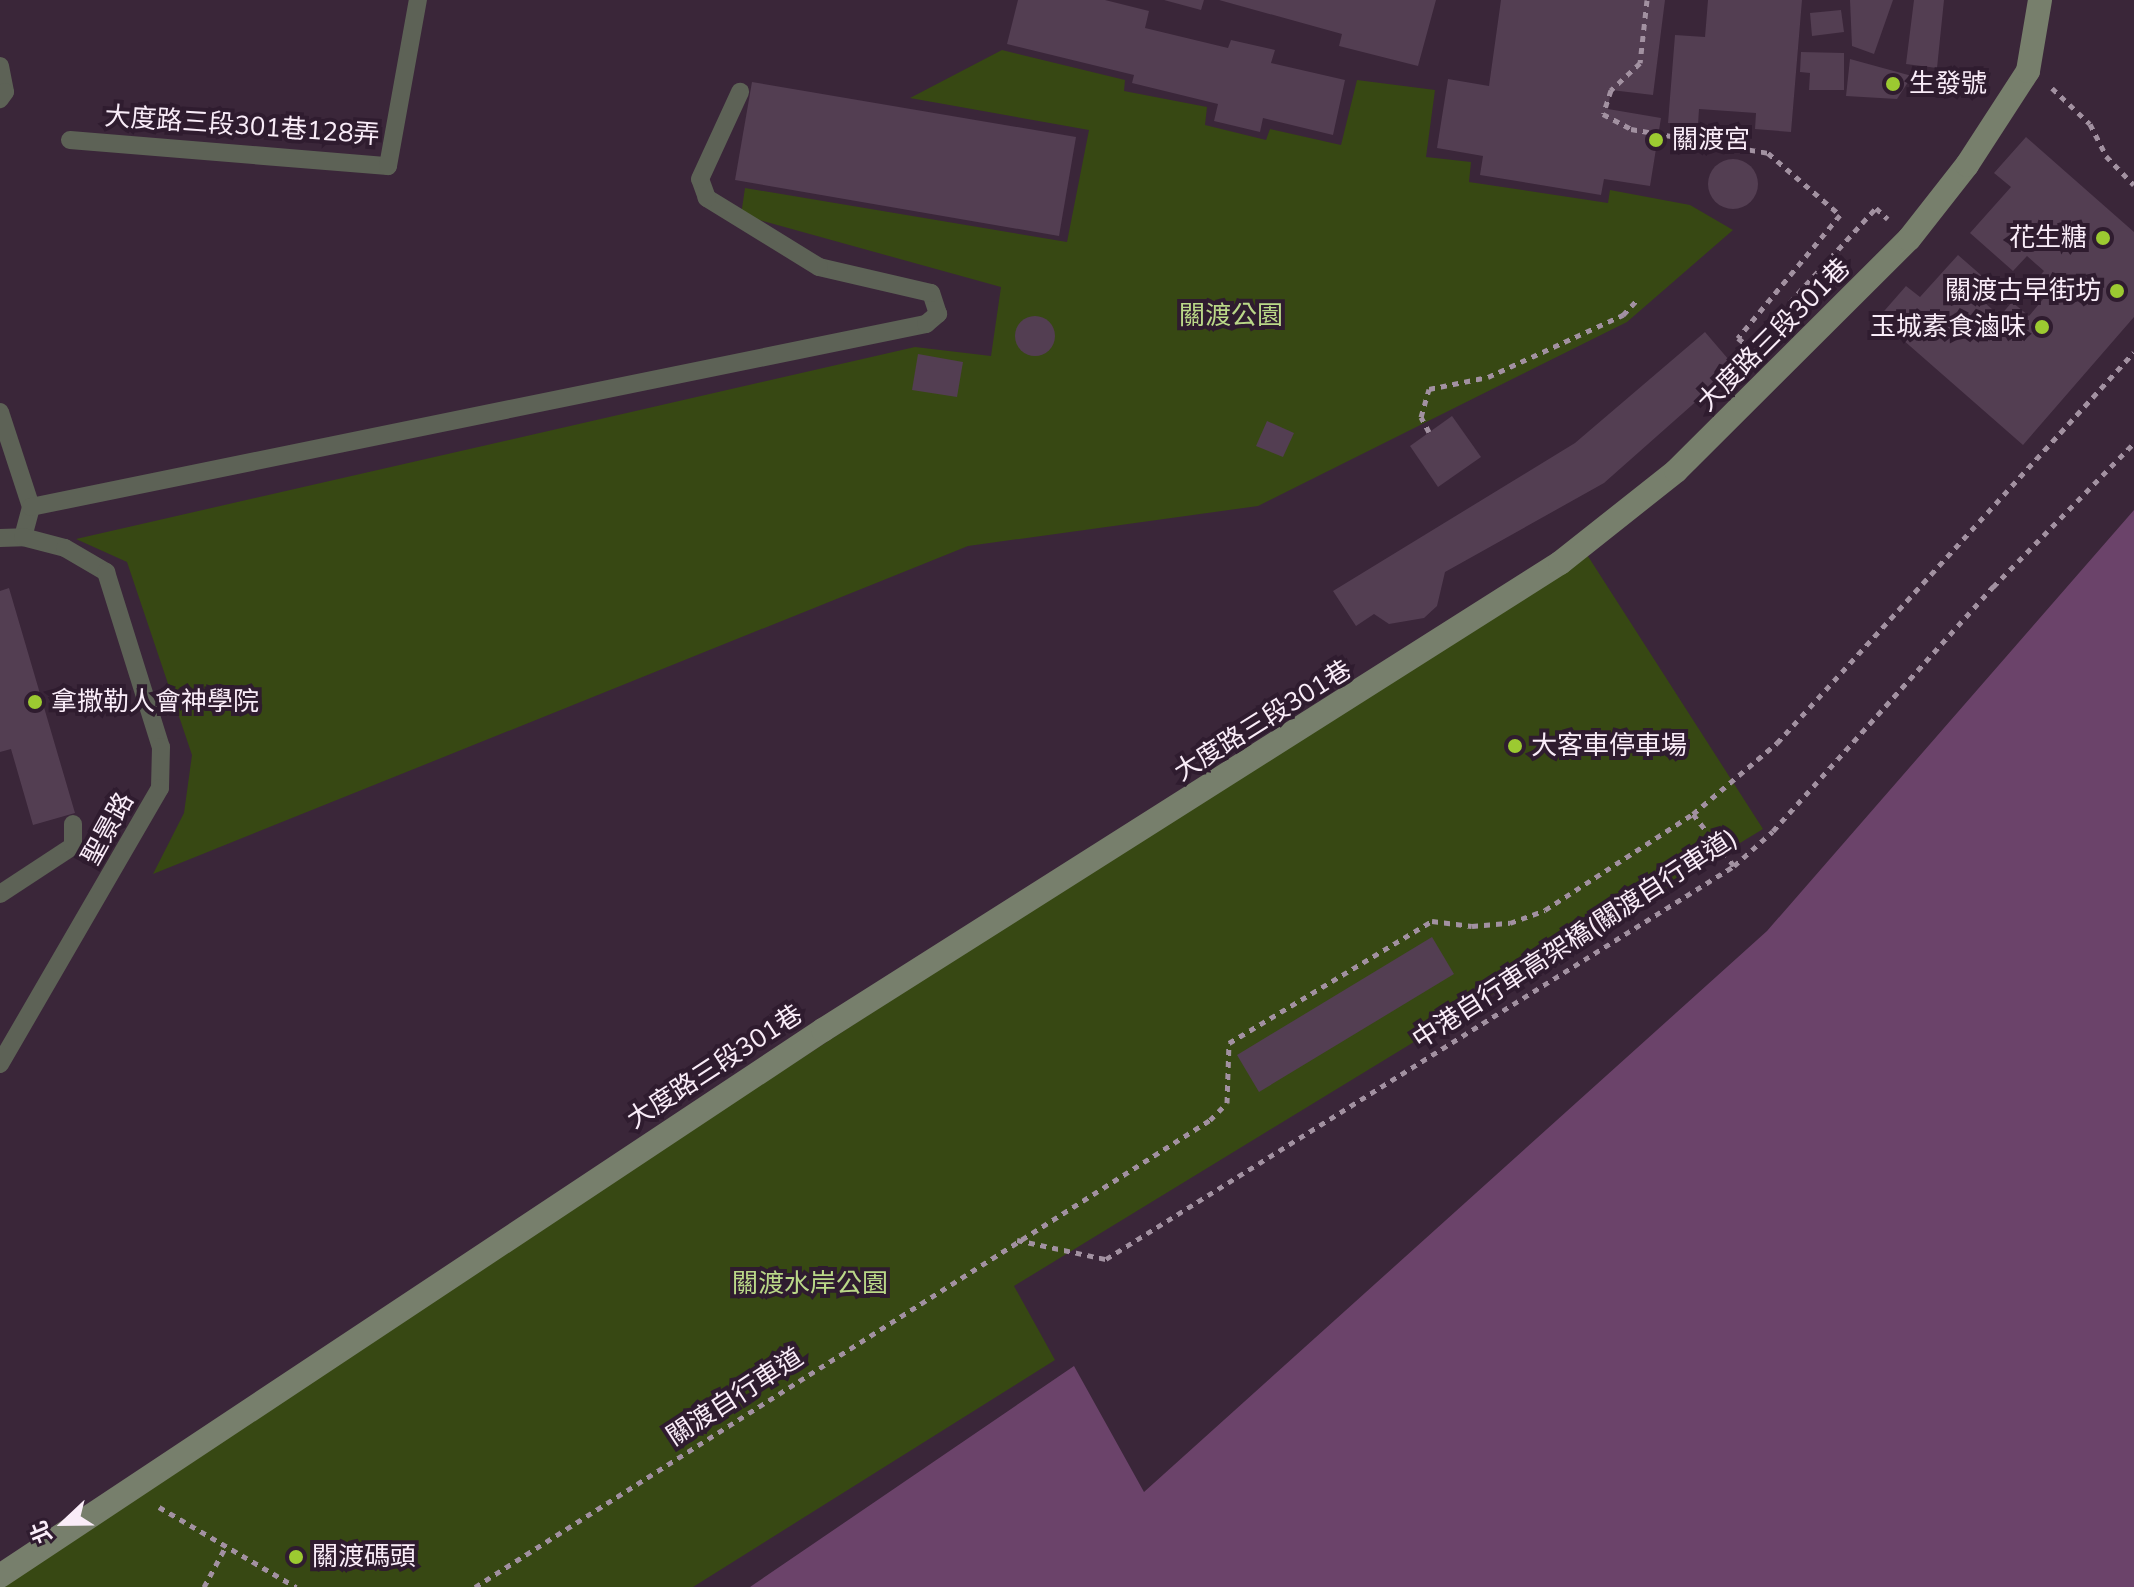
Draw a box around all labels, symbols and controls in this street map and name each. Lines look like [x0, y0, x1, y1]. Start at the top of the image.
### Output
place label: 生發號 [1909, 68, 1987, 100]
marker: 生發號 [1884, 75, 1902, 93]
street label: 大度路三段301巷128弄 [103, 101, 381, 151]
place label: 關渡宮 [1672, 124, 1750, 156]
marker: 關渡宮 [1647, 131, 1665, 149]
place label: 花生糖 [2009, 222, 2087, 254]
marker: 花生糖 [2094, 229, 2112, 247]
street label: 大度路三段301巷 [1691, 252, 1857, 418]
place label: 關渡古早街坊 [1945, 275, 2101, 307]
marker: 關渡古早街坊 [2108, 282, 2126, 300]
park label: 關渡公園 [1179, 300, 1283, 332]
place label: 玉城素食滷味 [1870, 311, 2026, 343]
marker: 玉城素食滷味 [2033, 318, 2051, 336]
street label: 大度路三段301巷 [1169, 654, 1357, 788]
place label: 拿撒勒人會神學院 [51, 686, 259, 718]
marker: 拿撒勒人會神學院 [26, 693, 44, 711]
place label: 大客車停車場 [1531, 730, 1687, 762]
marker: 大客車停車場 [1506, 737, 1524, 755]
street label: 聖景路 [75, 787, 141, 871]
street label: 中港自行車高架橋(關渡自行車道) [1407, 822, 1743, 1056]
street label: 大度路三段301巷 [621, 999, 809, 1135]
park label: 關渡水岸公園 [732, 1268, 888, 1300]
street label: 關渡自行車道 [661, 1341, 809, 1453]
north arrow [24, 1483, 104, 1563]
text: 北 [24, 1516, 60, 1548]
place label: 關渡碼頭 [312, 1541, 416, 1573]
marker: 關渡碼頭 [287, 1548, 305, 1566]

